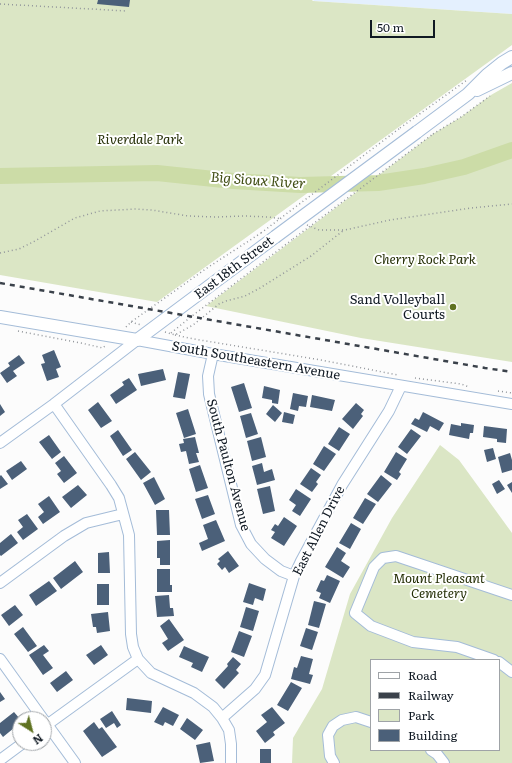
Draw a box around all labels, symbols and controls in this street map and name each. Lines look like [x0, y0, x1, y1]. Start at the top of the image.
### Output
scale bar [372, 12, 437, 38]
text: 50 m [377, 18, 404, 36]
park label: Riverdale Park [97, 132, 183, 148]
water label: Big Sioux River [210, 169, 306, 193]
street label: East 18th Street [191, 233, 277, 303]
park label: Cherry Rock Park [374, 252, 476, 268]
place label: Sand Volleyball Courts [350, 292, 445, 323]
marker: Sand Volleyball Courts [448, 302, 458, 312]
street label: South Southeastern Avenue [171, 338, 341, 384]
street label: South Paulton Avenue [203, 397, 253, 533]
street label: East Allen Drive [290, 483, 348, 579]
park label: Mount Pleasant Cemetery [393, 571, 485, 602]
legend [370, 659, 500, 751]
text: Road [408, 666, 437, 684]
text: Railway [408, 686, 454, 704]
text: Park [408, 706, 434, 724]
north arrow [12, 711, 52, 751]
text: Building [408, 726, 457, 744]
text: N [30, 731, 47, 749]

